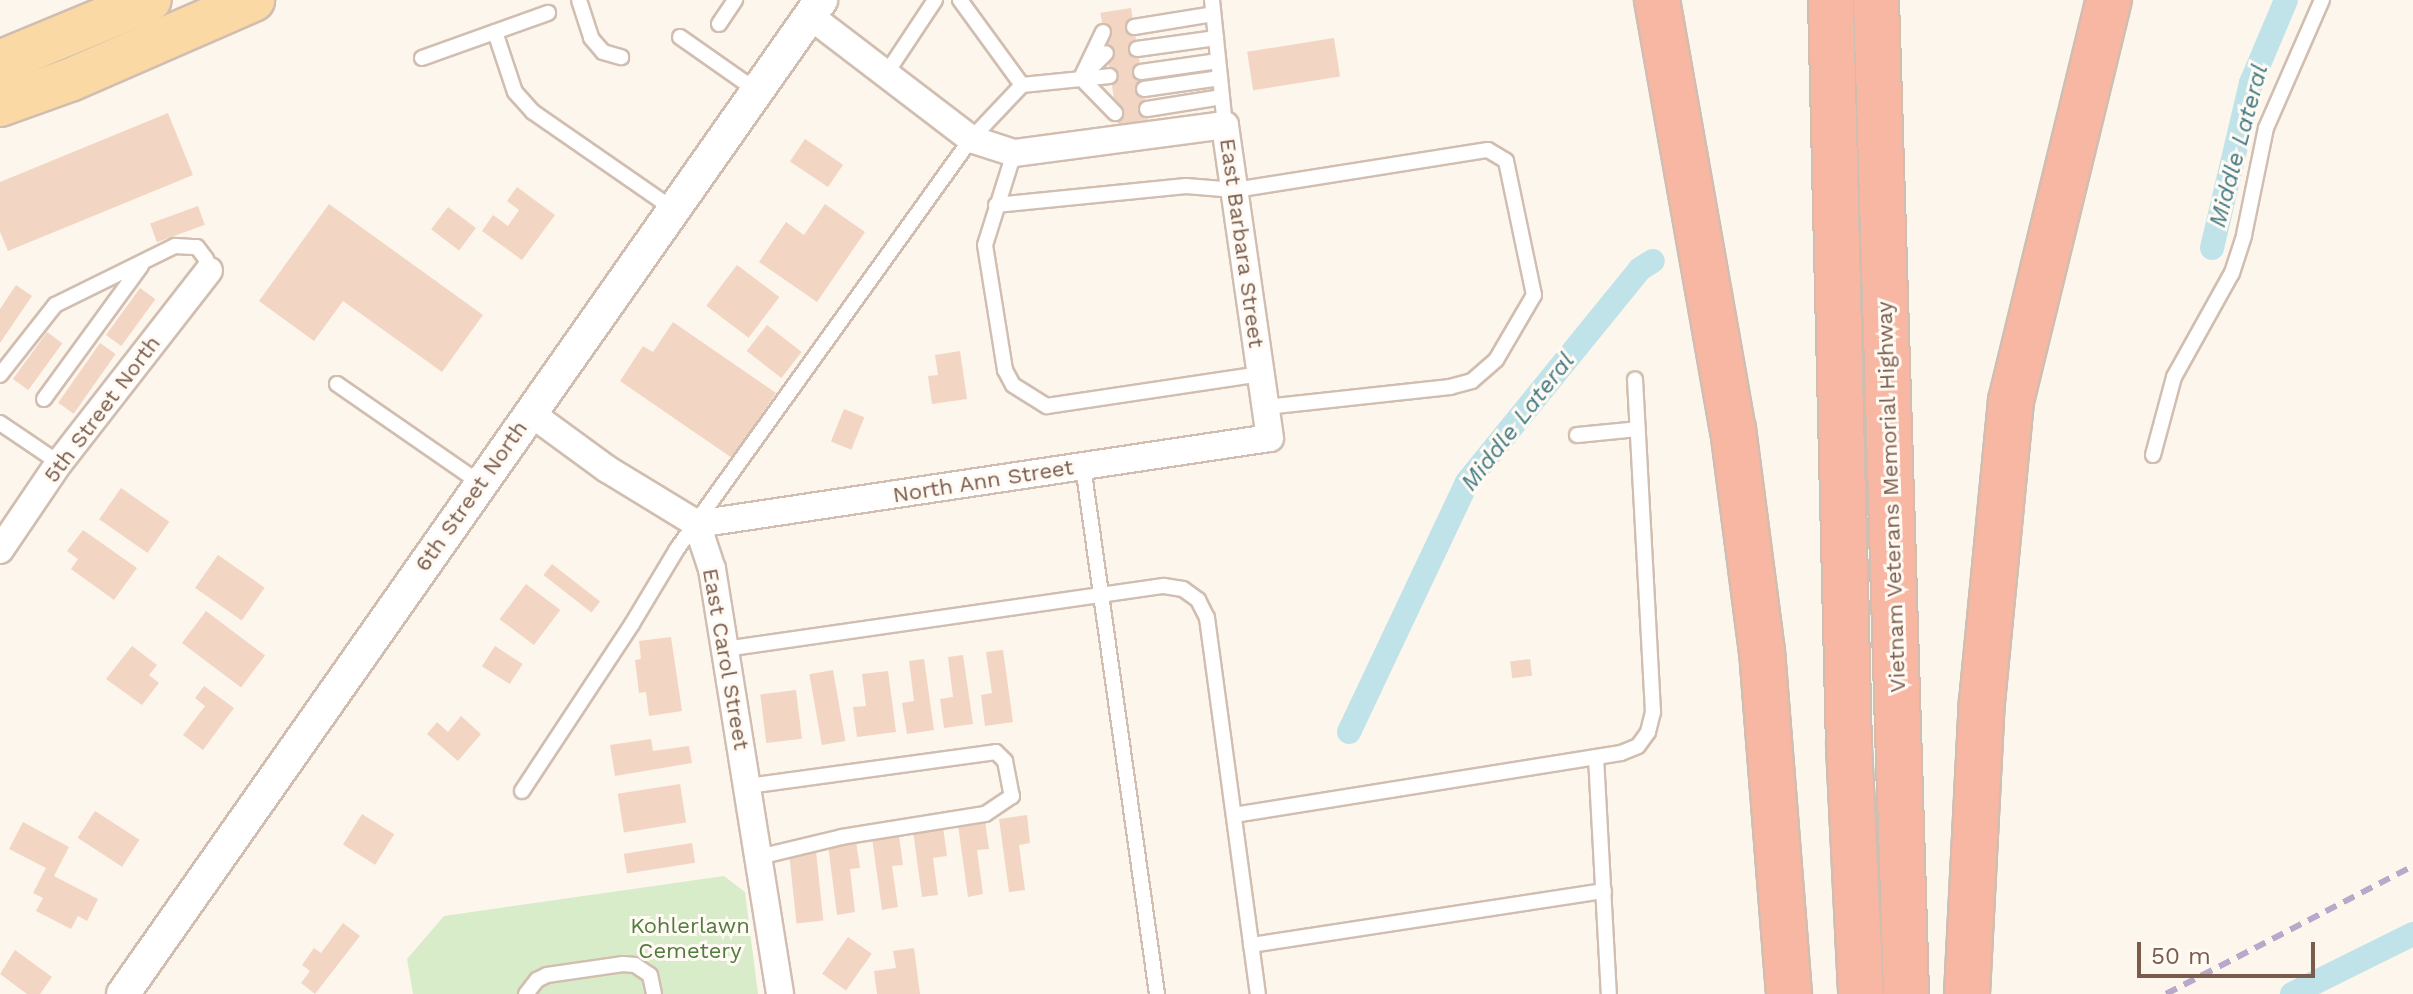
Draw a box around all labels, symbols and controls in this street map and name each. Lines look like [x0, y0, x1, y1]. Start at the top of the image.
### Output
water label: Middle Lateral [2203, 61, 2275, 231]
street label: East Barbara Street [1214, 136, 1270, 350]
street label: Vietnam Veterans Memorial Highway [1871, 300, 1911, 694]
street label: 5th Street North [38, 330, 166, 488]
water label: Middle Lateral [1455, 347, 1581, 497]
street label: 6th Street North [409, 416, 533, 576]
street label: North Ann Street [890, 454, 1076, 508]
street label: East Carol Street [697, 566, 755, 752]
park label: Kohlerlawn Cemetery [630, 912, 750, 964]
scale bar [2141, 926, 2319, 976]
text: 50 m [2151, 942, 2211, 970]

